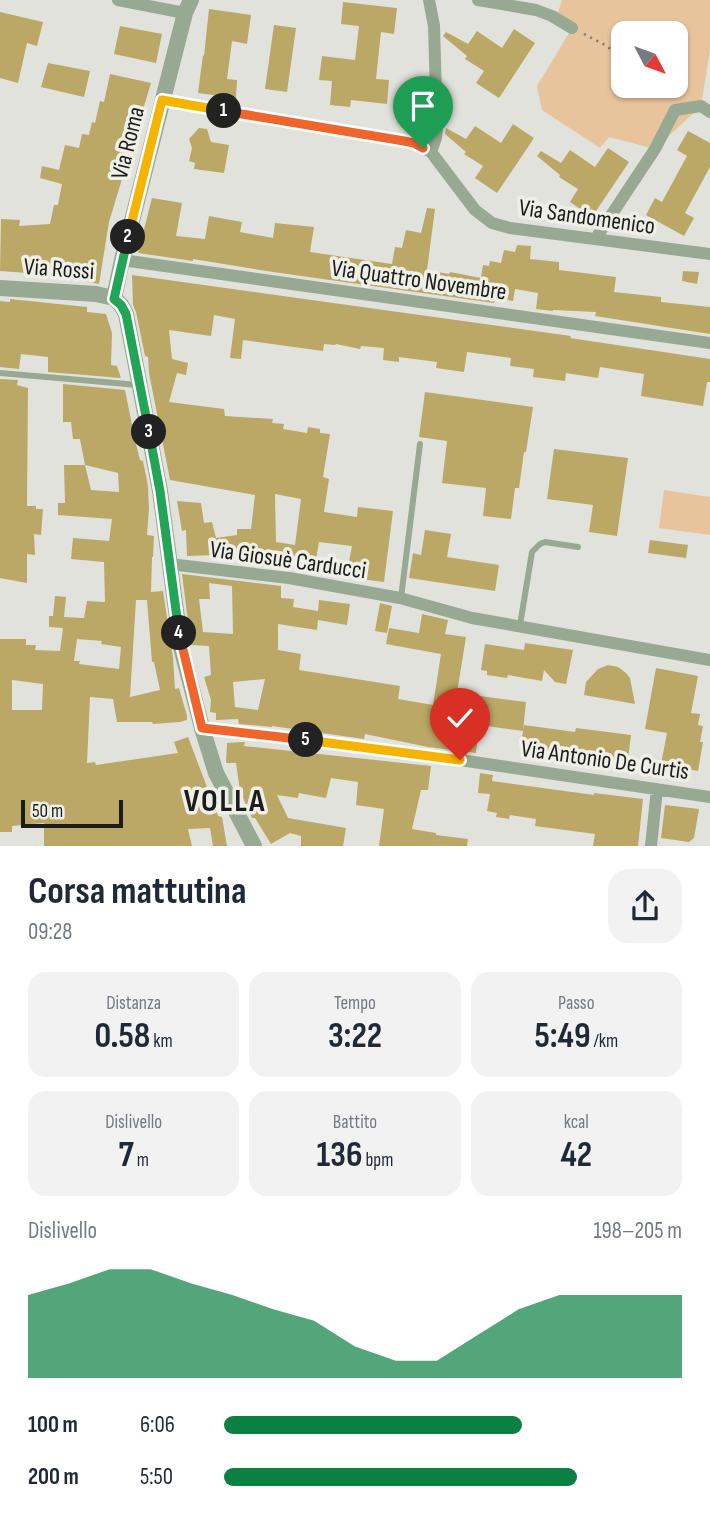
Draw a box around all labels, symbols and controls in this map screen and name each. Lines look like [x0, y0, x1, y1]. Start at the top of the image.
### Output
north arrow [611, 21, 688, 98]
map controls [611, 21, 688, 98]
pin [393, 76, 453, 148]
icon: arrive [404, 87, 442, 125]
pin: 1 [206, 94, 242, 128]
text: 1 [220, 99, 227, 122]
street label: Via Roma [105, 104, 151, 182]
street label: Via Sandomenico [517, 193, 657, 241]
pin: 2 [110, 219, 146, 254]
text: 2 [123, 225, 132, 248]
street label: Via Rossi [23, 252, 95, 286]
street label: Via Quattro Novembre [330, 253, 508, 307]
pin: 3 [132, 414, 166, 450]
text: 3 [144, 420, 153, 443]
street label: Via Giosuè Carducci [208, 535, 368, 585]
pin: 4 [162, 616, 196, 650]
text: 4 [174, 621, 183, 644]
pin [430, 688, 490, 760]
icon: check [441, 699, 479, 737]
pin: 5 [288, 722, 324, 758]
text: 5 [301, 728, 310, 751]
street label: Via Antonio De Curtis [519, 734, 691, 786]
district label: VOLLA [184, 782, 266, 821]
scale bar [21, 797, 122, 829]
text: 50 m [32, 800, 63, 823]
text: Corsa mattutina [28, 869, 246, 914]
button: share [608, 869, 682, 943]
text: 09:28 [28, 918, 72, 946]
text: Distanza [106, 992, 161, 1015]
text: Tempo [334, 992, 376, 1015]
text: Passo [558, 992, 595, 1015]
text: 0.58 [95, 1015, 150, 1058]
text: 3:22 [328, 1015, 382, 1058]
text: 5:49 [534, 1015, 590, 1058]
text: km [150, 1030, 173, 1053]
text: /km [590, 1030, 618, 1053]
text: Dislivello [105, 1111, 162, 1134]
text: Battito [333, 1111, 377, 1134]
text: kcal [564, 1111, 589, 1134]
text: 7 [118, 1134, 134, 1177]
text: 136 [317, 1134, 362, 1177]
text: 42 [560, 1134, 592, 1177]
text: m [134, 1149, 149, 1172]
text: bpm [362, 1149, 393, 1172]
text: Dislivello [28, 1217, 97, 1245]
text: 198–205 m [593, 1217, 682, 1245]
text: 100 m [28, 1411, 78, 1439]
text: 6:06 [140, 1411, 175, 1439]
text: 200 m [28, 1463, 79, 1491]
text: 5:50 [140, 1463, 173, 1491]

